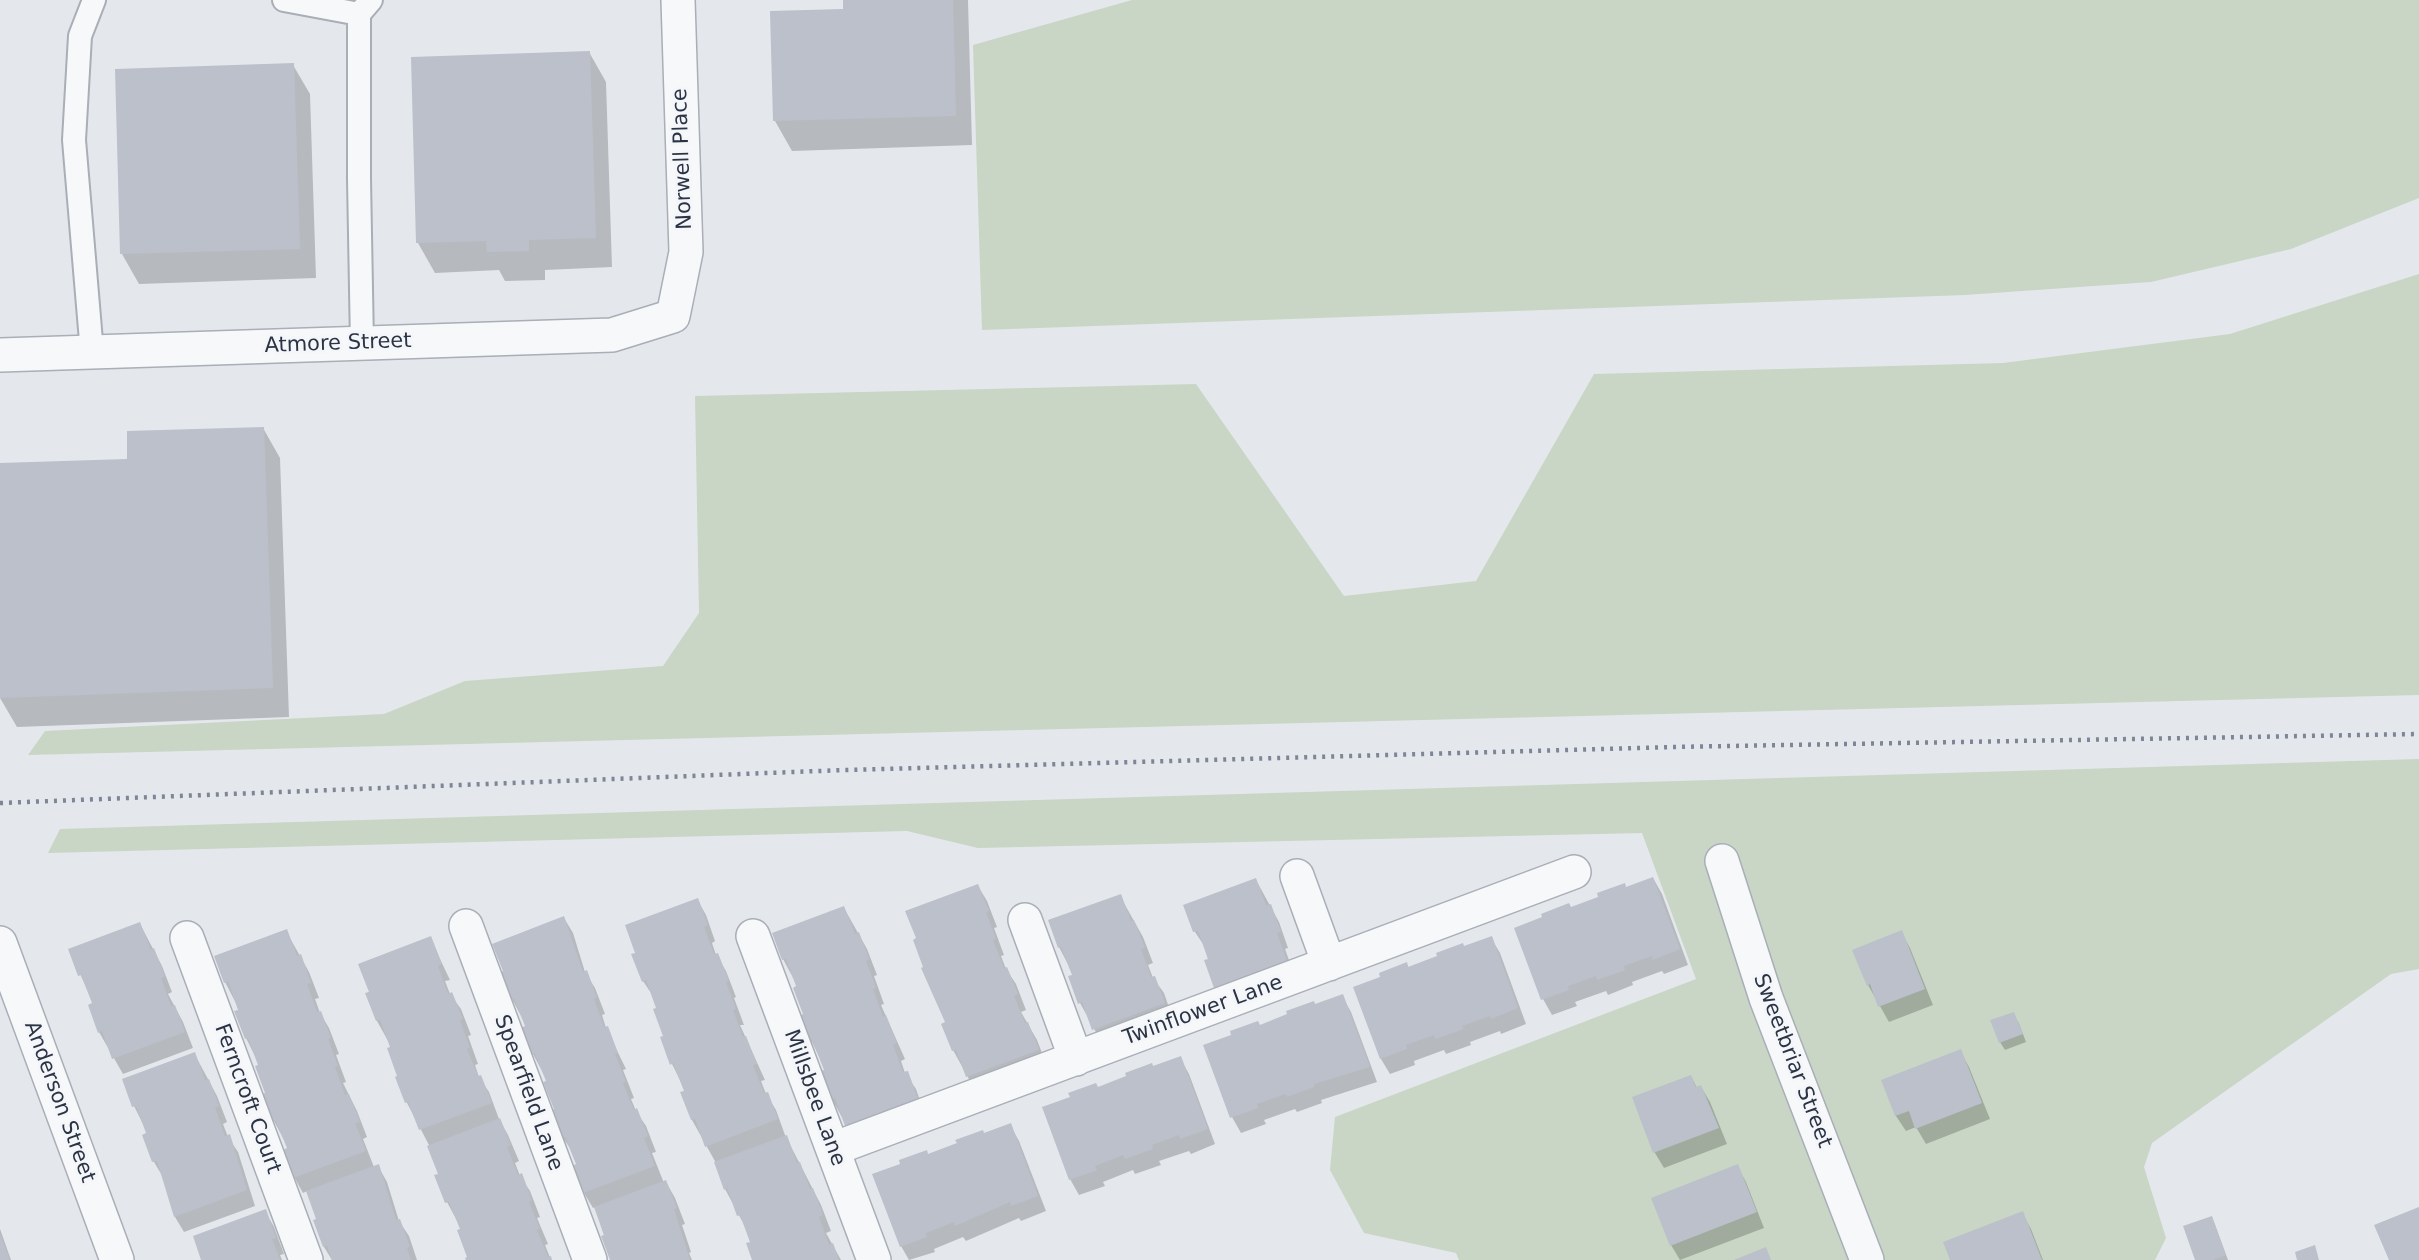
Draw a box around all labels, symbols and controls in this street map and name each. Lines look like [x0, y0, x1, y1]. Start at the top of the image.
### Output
street label: Norwell Place [668, 88, 698, 230]
street label: Atmore Street [264, 329, 412, 359]
street label: Twinflower Lane [1120, 970, 1286, 1052]
street label: Sweetbriar Street [1747, 970, 1837, 1152]
street label: Spearfield Lane [488, 1012, 568, 1174]
street label: Anderson Street [18, 1018, 100, 1186]
street label: Ferncroft Court [208, 1021, 286, 1177]
street label: Millsbee Lane [778, 1026, 850, 1170]

